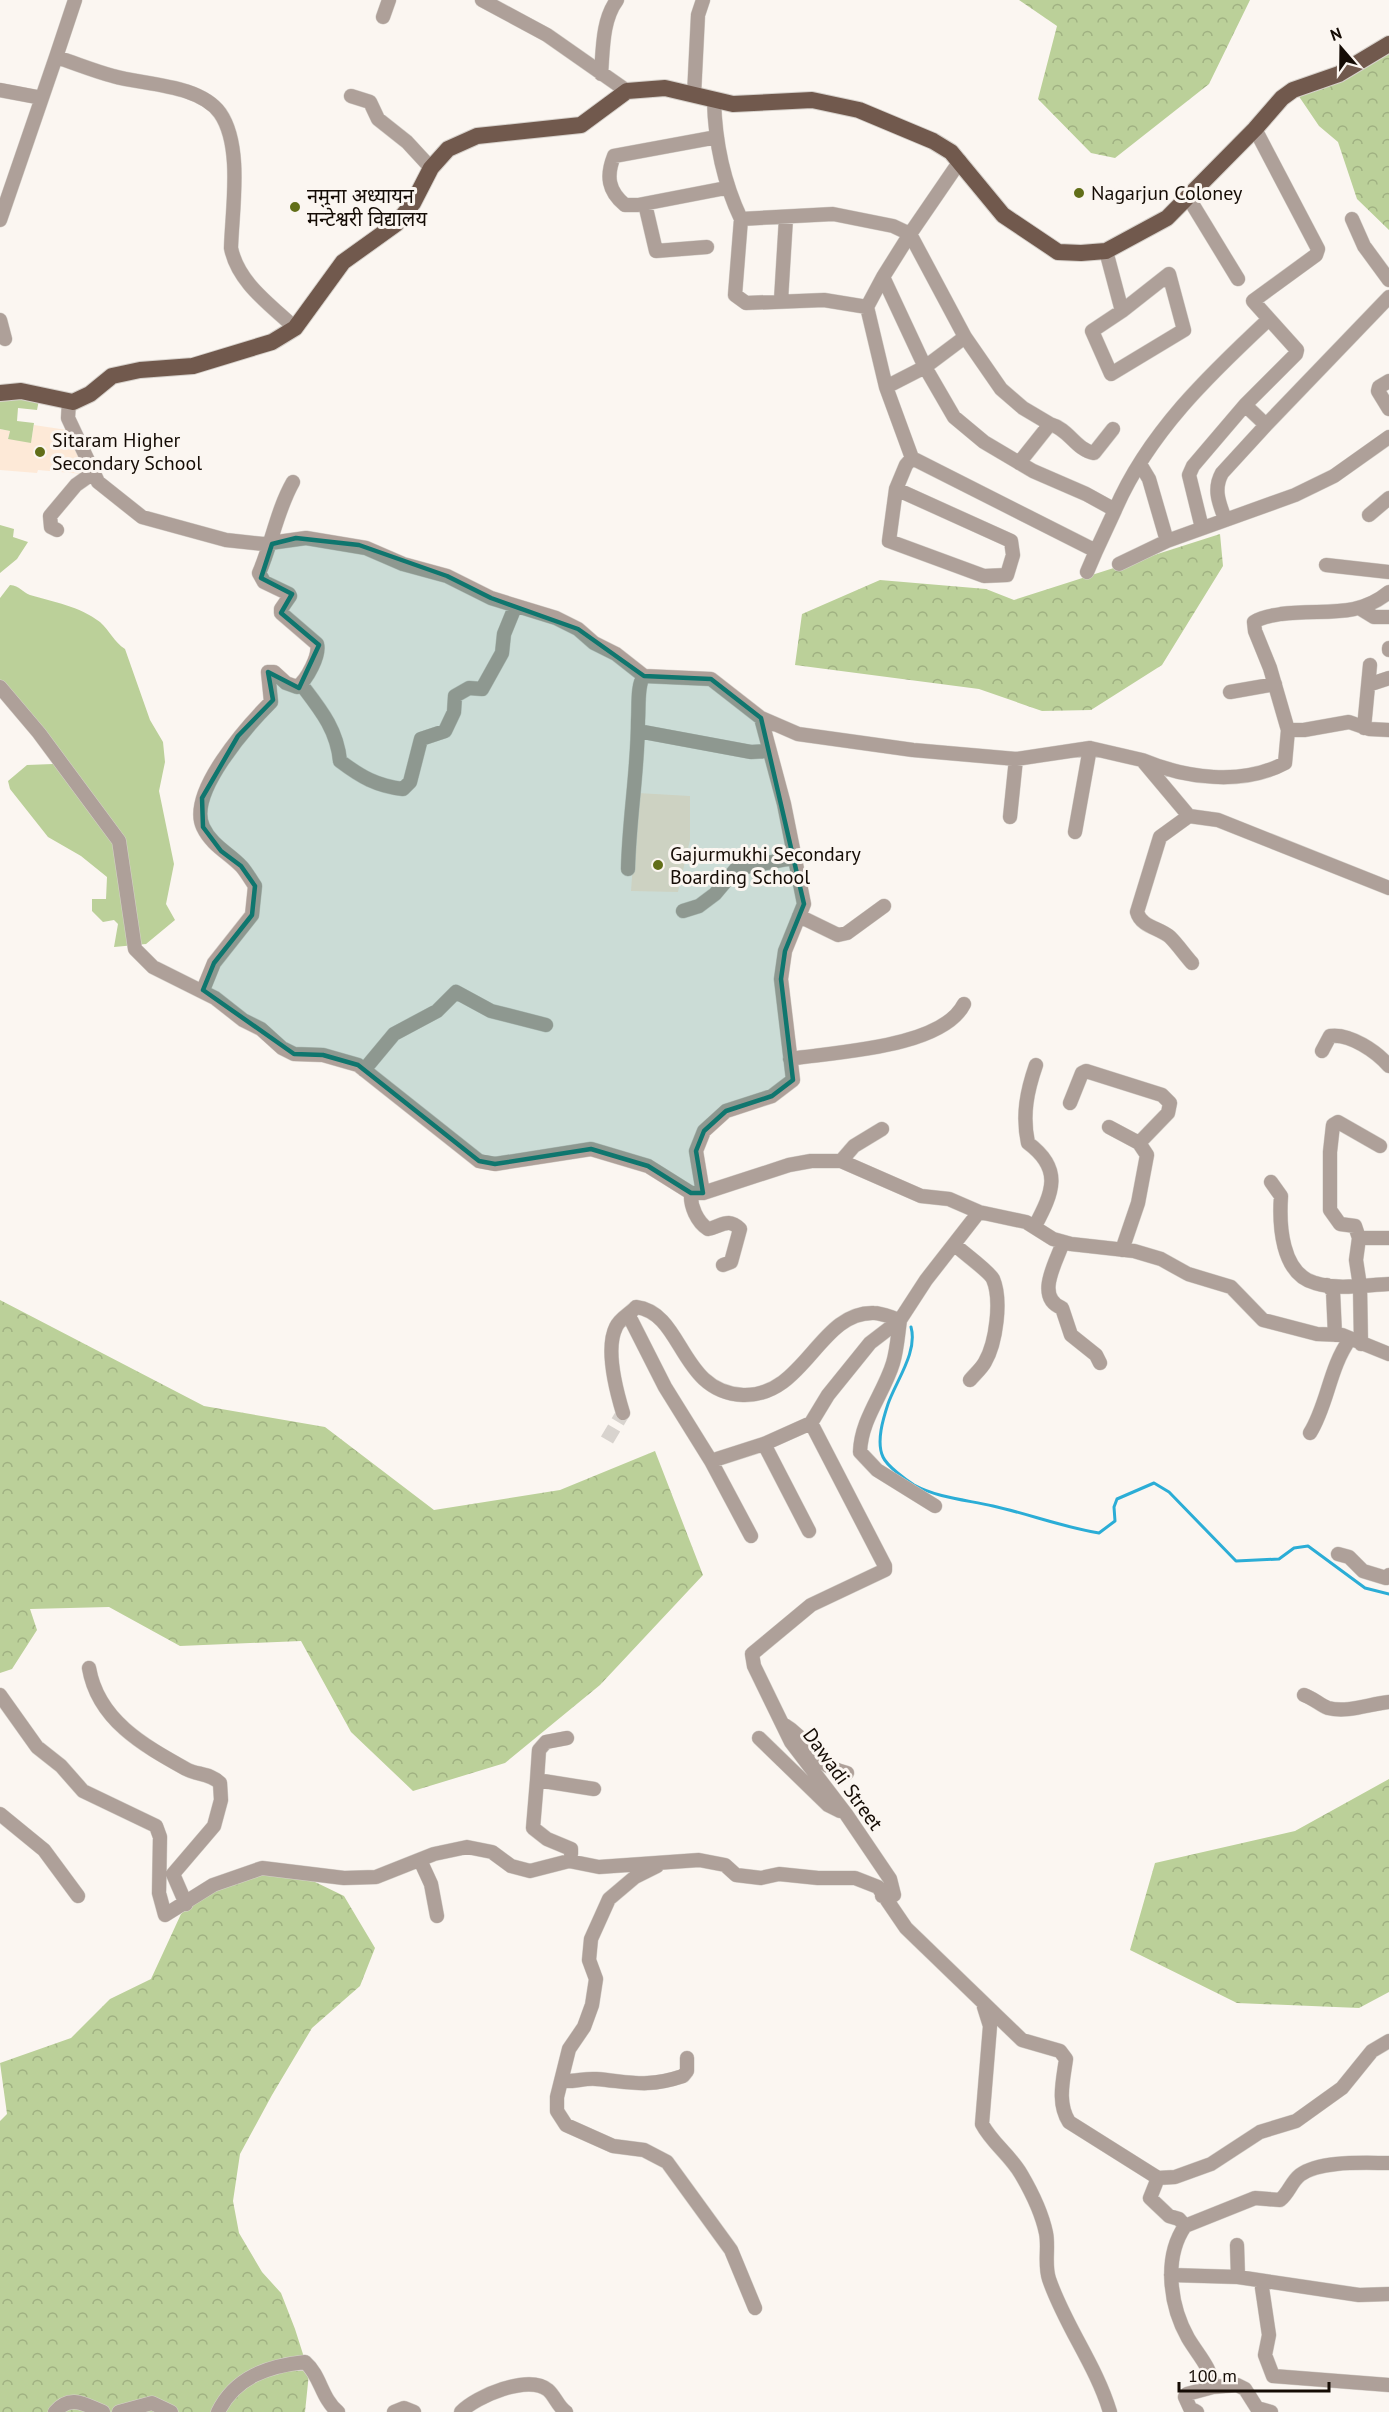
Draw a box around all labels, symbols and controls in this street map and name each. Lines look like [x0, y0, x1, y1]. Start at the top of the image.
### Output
north arrow [1311, 18, 1371, 78]
text: N [1328, 23, 1344, 45]
place label: Nagarjun Coloney [1091, 180, 1243, 206]
place label: नमुना अध्यायन मन्टेश्वरी विद्यालय [307, 183, 427, 232]
marker: Nagarjun Coloney [1072, 186, 1086, 200]
marker: नमुना अध्यायन मन्टेश्वरी विद्यालय [288, 200, 302, 214]
place label: Sitaram Higher Secondary School [52, 427, 202, 476]
marker: Sitaram Higher Secondary School [33, 445, 47, 459]
place label: Gajurmukhi Secondary Boarding School [670, 841, 862, 890]
marker: Gajurmukhi Secondary Boarding School [651, 858, 665, 872]
street label: Dawadi Street [797, 1723, 889, 1835]
scale bar [1179, 2355, 1329, 2393]
text: 100 m [1188, 2364, 1237, 2387]

